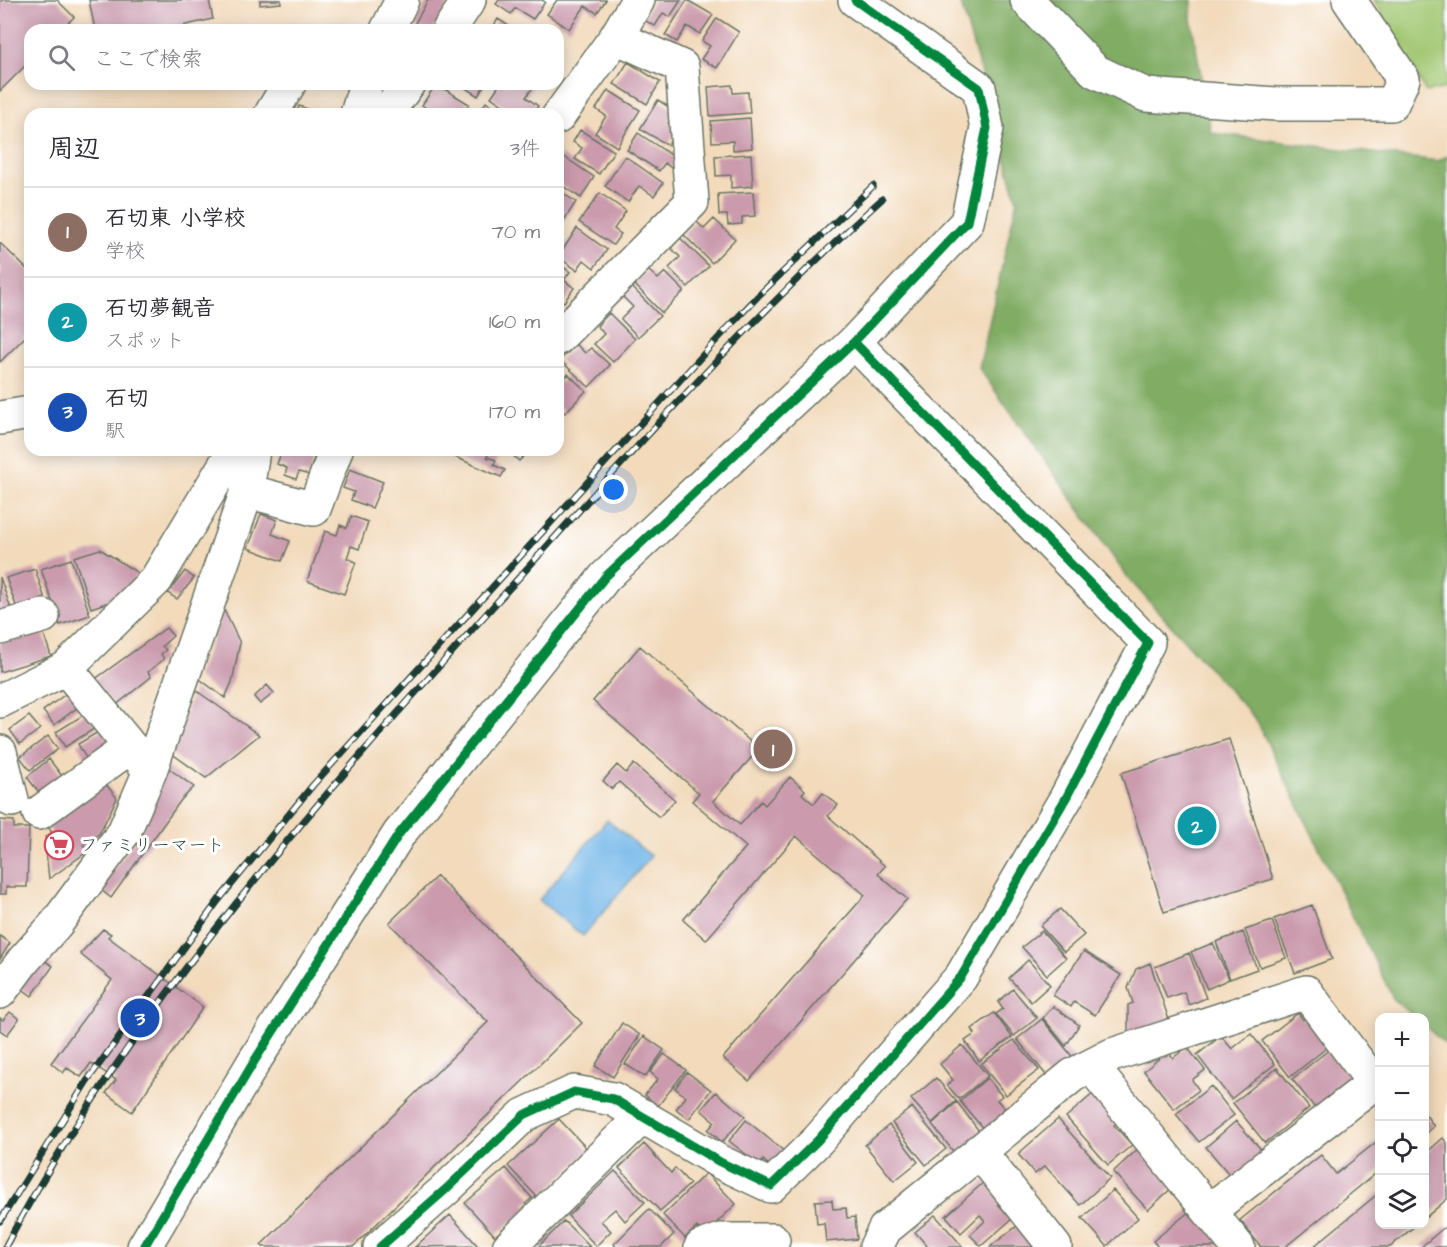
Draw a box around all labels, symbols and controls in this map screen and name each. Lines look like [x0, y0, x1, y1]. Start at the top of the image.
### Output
search box [24, 24, 564, 90]
icon: search [45, 41, 78, 74]
text: ここで検索 [93, 44, 203, 75]
text: 周辺 [48, 131, 100, 167]
text: 3件 [510, 135, 540, 163]
text: 石切東 小学校 [105, 203, 246, 234]
text: 1 [66, 218, 69, 246]
text: 70 m [492, 218, 540, 246]
text: 学校 [105, 237, 145, 265]
text: 石切夢観音 [105, 293, 215, 324]
text: 2 [62, 308, 73, 336]
text: 160 m [489, 308, 540, 336]
text: スポット [105, 327, 185, 355]
text: 石切 [105, 383, 149, 414]
text: 3 [62, 398, 73, 426]
text: 170 m [489, 398, 540, 426]
text: 駅 [105, 417, 125, 445]
your location [599, 475, 628, 504]
pin: 1 [754, 726, 792, 771]
pin: 2 [1178, 804, 1216, 848]
supermarket icon: ファミリーマート [43, 829, 75, 861]
place label: ファミリーマート [80, 833, 224, 858]
pin: 3 [120, 996, 160, 1040]
map controls [1375, 1013, 1429, 1229]
button: + [1375, 1013, 1429, 1067]
button: − [1375, 1067, 1429, 1121]
button: locate [1375, 1121, 1429, 1175]
button: layers [1375, 1175, 1429, 1229]

